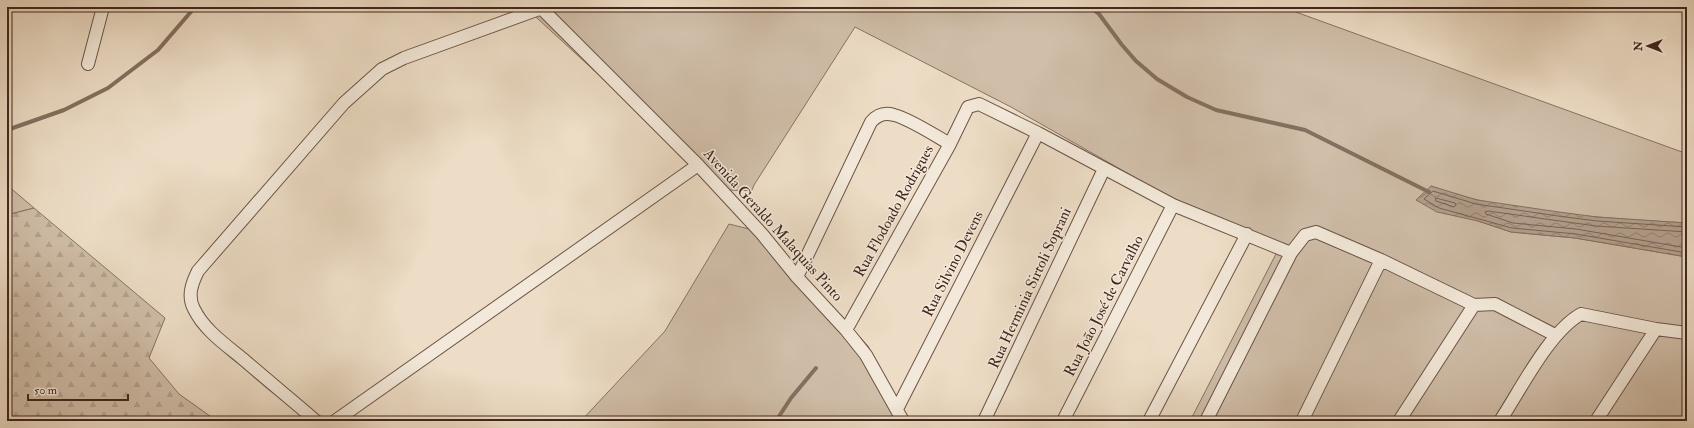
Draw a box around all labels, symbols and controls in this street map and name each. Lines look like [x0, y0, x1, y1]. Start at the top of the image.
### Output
north arrow [1628, 26, 1668, 66]
text: N [1632, 40, 1645, 52]
street label: Rua Flodoado Rodrigues [850, 142, 938, 280]
street label: Avenida Geraldo Malaquias Pinto [699, 144, 847, 305]
street label: Rua Herminia Sirtoli Soprani [984, 204, 1077, 372]
street label: Rua Silvino Devens [918, 208, 988, 320]
street label: Rua João José de Carvalho [1060, 232, 1149, 380]
scale bar [28, 376, 128, 402]
text: 50 m [34, 383, 58, 398]

